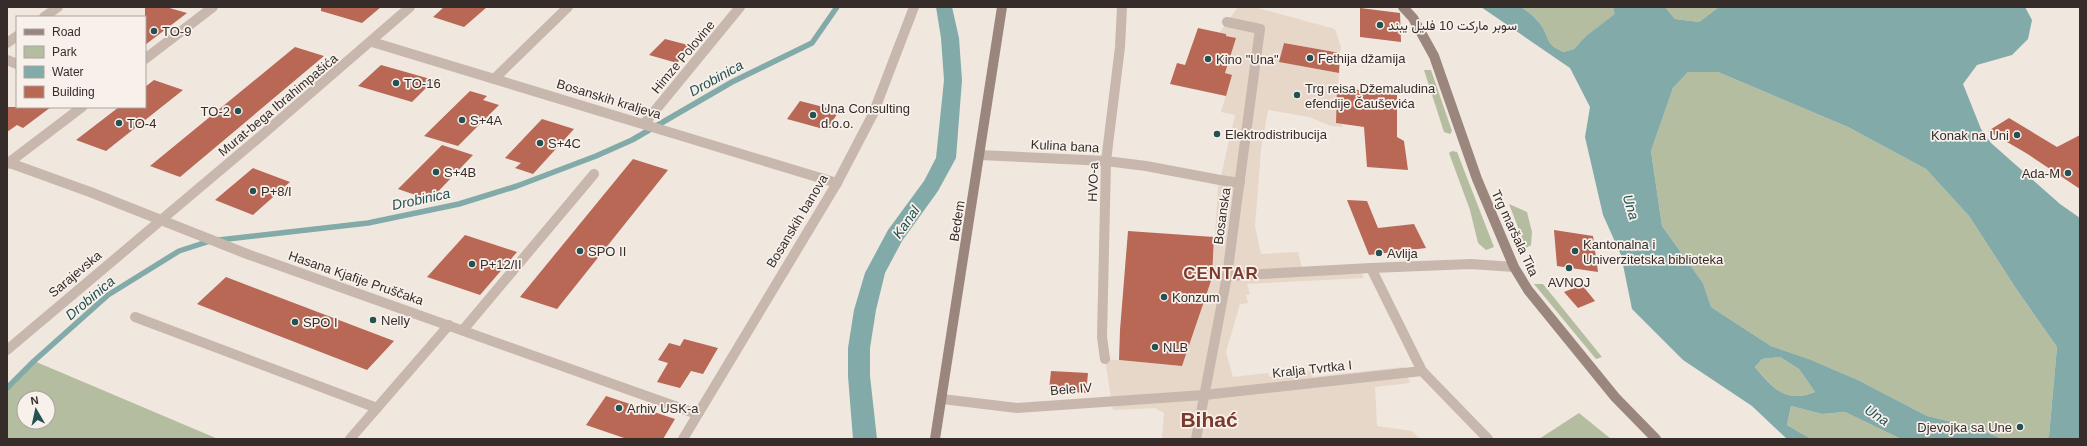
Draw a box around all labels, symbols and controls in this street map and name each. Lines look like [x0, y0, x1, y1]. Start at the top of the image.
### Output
legend [16, 16, 146, 108]
street label: Himze Polovine [648, 18, 718, 96]
place label: سوبر ماركت 10 فليل يبند [1388, 18, 1517, 34]
marker: سوبر ماركت 10 فليل يبند [1375, 20, 1385, 30]
place label: TO-9 [162, 24, 191, 39]
text: Road [52, 25, 81, 39]
marker: TO-9 [149, 26, 159, 36]
text: Park [52, 45, 78, 59]
street label: Murat-bega Ibrahimpašića [215, 50, 341, 159]
place label: Fethija džamija [1318, 51, 1406, 66]
place label: Kino "Una" [1216, 52, 1279, 67]
marker: Fethija džamija [1305, 53, 1315, 63]
marker: Kino "Una" [1203, 54, 1213, 64]
water label: Drobinica [686, 57, 746, 99]
text: Water [52, 65, 84, 79]
place label: TO-16 [404, 76, 441, 91]
street label: Bosanskih kraljeva [555, 76, 664, 122]
marker: TO-16 [391, 78, 401, 88]
place label: Trg reisa Džemaludina efendije Čauševića [1305, 81, 1436, 111]
text: Building [52, 85, 95, 99]
marker: Trg reisa Džemaludina efendije Čauševića [1292, 90, 1302, 100]
place label: Una Consulting d.o.o. [821, 101, 910, 131]
place label: TO-2 [201, 104, 230, 119]
marker: TO-2 [233, 106, 243, 116]
marker: Una Consulting d.o.o. [808, 110, 818, 120]
place label: S+4A [470, 113, 502, 128]
marker: S+4A [457, 115, 467, 125]
place label: TO-4 [127, 116, 156, 131]
marker: TO-4 [114, 118, 124, 128]
place label: Elektrodistribucija [1225, 127, 1328, 142]
place label: Konak na Uni [1931, 128, 2009, 143]
marker: Elektrodistribucija [1212, 129, 1222, 139]
marker: Konak na Uni [2012, 130, 2022, 140]
place label: S+4C [548, 136, 581, 151]
street label: Kulina bana [1030, 137, 1100, 155]
marker: S+4C [535, 138, 545, 148]
street label: HVO-a [1085, 161, 1101, 202]
place label: S+4B [444, 165, 476, 180]
place label: Ada-M [2022, 166, 2060, 181]
marker: S+4B [431, 167, 441, 177]
marker: Ada-M [2063, 168, 2073, 178]
street label: Bosanskih banova [763, 171, 831, 270]
place label: P+8/I [261, 184, 292, 199]
water label: Drobinica [390, 185, 452, 213]
marker: P+8/I [248, 186, 258, 196]
street label: Bosanska [1211, 186, 1234, 245]
street label: Trg maršala Tita [1488, 187, 1542, 279]
water label: Una [1620, 192, 1642, 222]
street label: Bedem [946, 199, 968, 243]
water label: Kanal [889, 202, 923, 241]
place label: Kantonalna i Univerzitetska biblioteka [1583, 237, 1724, 267]
place label: SPO II [588, 244, 626, 259]
marker: SPO II [575, 246, 585, 256]
place label: Avlija [1387, 246, 1419, 261]
marker: Kantonalna i Univerzitetska biblioteka [1570, 246, 1580, 256]
street label: Sarajevska [46, 247, 105, 300]
street label: Hasana Kjafije Pruščaka [287, 248, 426, 308]
marker: Avlija [1374, 248, 1384, 258]
place label: P+12/II [480, 257, 522, 272]
marker: P+12/II [467, 259, 477, 269]
marker: AVNOJ [1564, 263, 1574, 273]
district label: CENTAR [1183, 264, 1259, 283]
water label: Drobinica [62, 273, 118, 323]
place label: AVNOJ [1548, 275, 1590, 290]
place label: Konzum [1172, 290, 1220, 305]
marker: Konzum [1159, 292, 1169, 302]
place label: Nelly [381, 313, 410, 328]
place label: SPO I [303, 315, 338, 330]
marker: Nelly [368, 315, 378, 325]
marker: SPO I [290, 317, 300, 327]
place label: NLB [1163, 340, 1188, 355]
marker: NLB [1150, 342, 1160, 352]
street label: Kralja Tvrtka I [1271, 357, 1353, 381]
street label: Bele IV [1049, 380, 1093, 398]
north arrow [16, 390, 56, 430]
text: N [30, 394, 39, 407]
place label: Arhiv USK-a [627, 401, 699, 416]
water label: Una [1862, 401, 1892, 429]
marker: Arhiv USK-a [614, 403, 624, 413]
district label: Bihać [1180, 408, 1238, 431]
place label: Djevojka sa Une [1917, 420, 2012, 435]
marker: Djevojka sa Une [2015, 422, 2025, 432]

